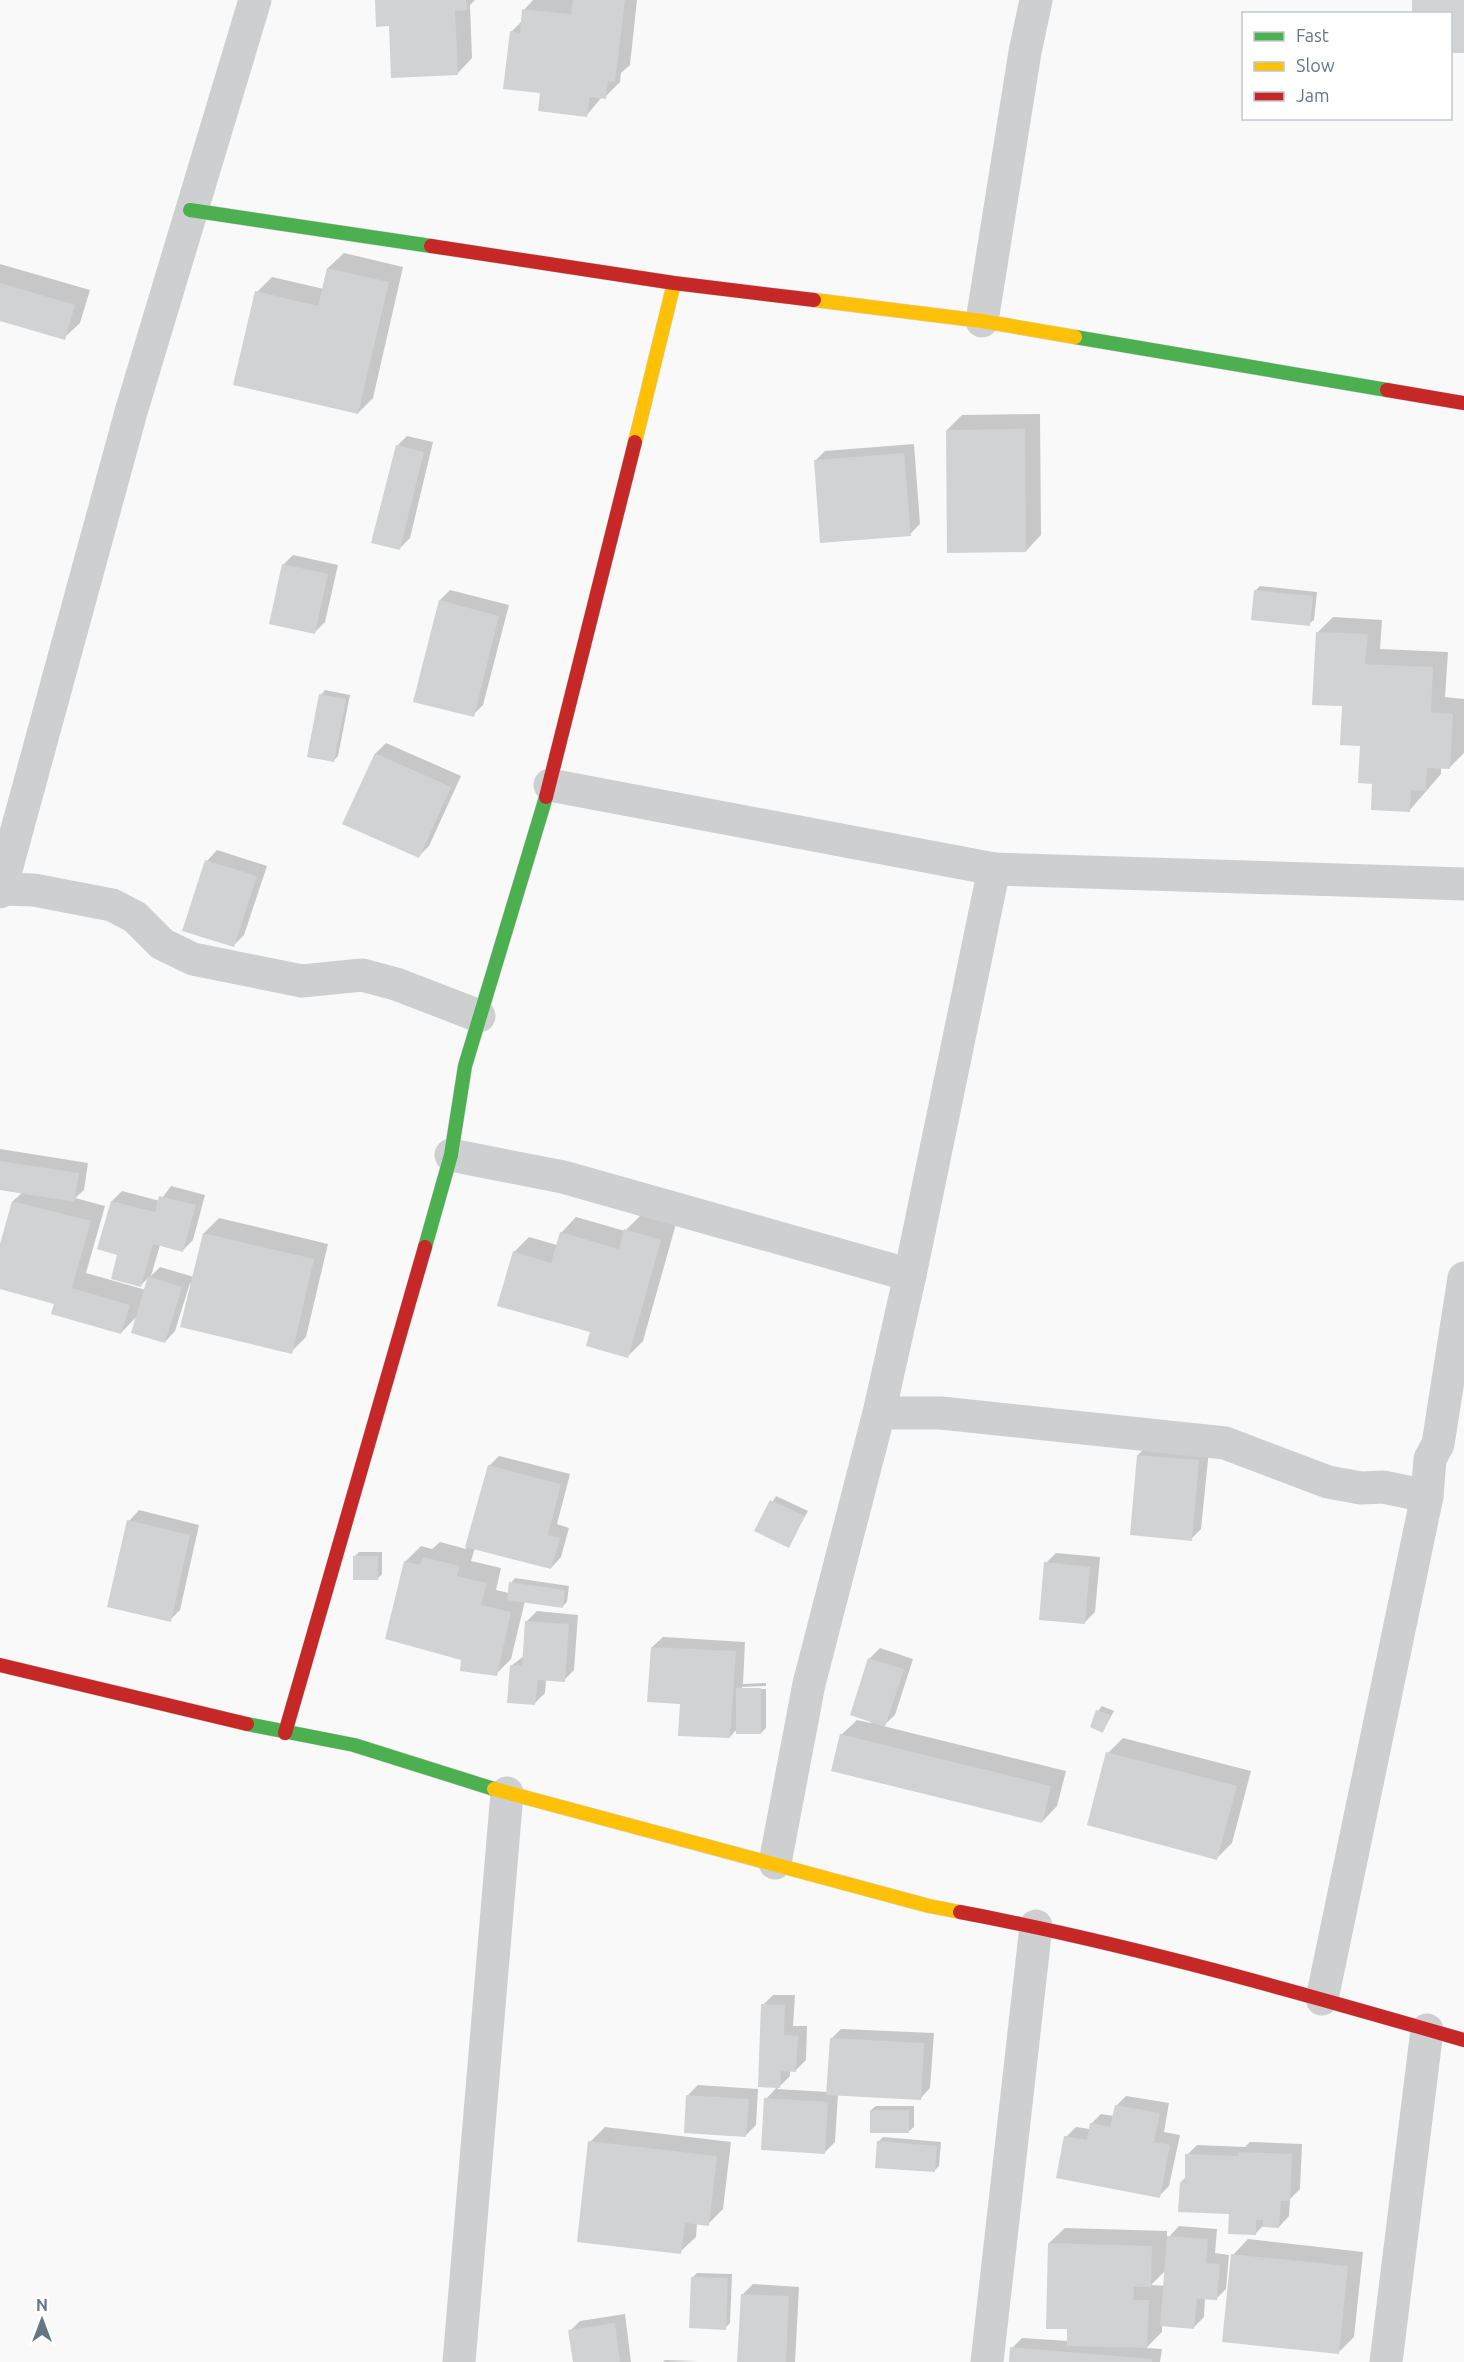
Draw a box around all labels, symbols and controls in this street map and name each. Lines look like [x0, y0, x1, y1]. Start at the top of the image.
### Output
legend [1242, 12, 1452, 120]
text: Fast [1296, 25, 1329, 45]
text: Slow [1296, 55, 1335, 75]
text: Jam [1296, 85, 1330, 105]
north arrow [12, 2290, 72, 2350]
text: N [36, 2296, 48, 2314]

